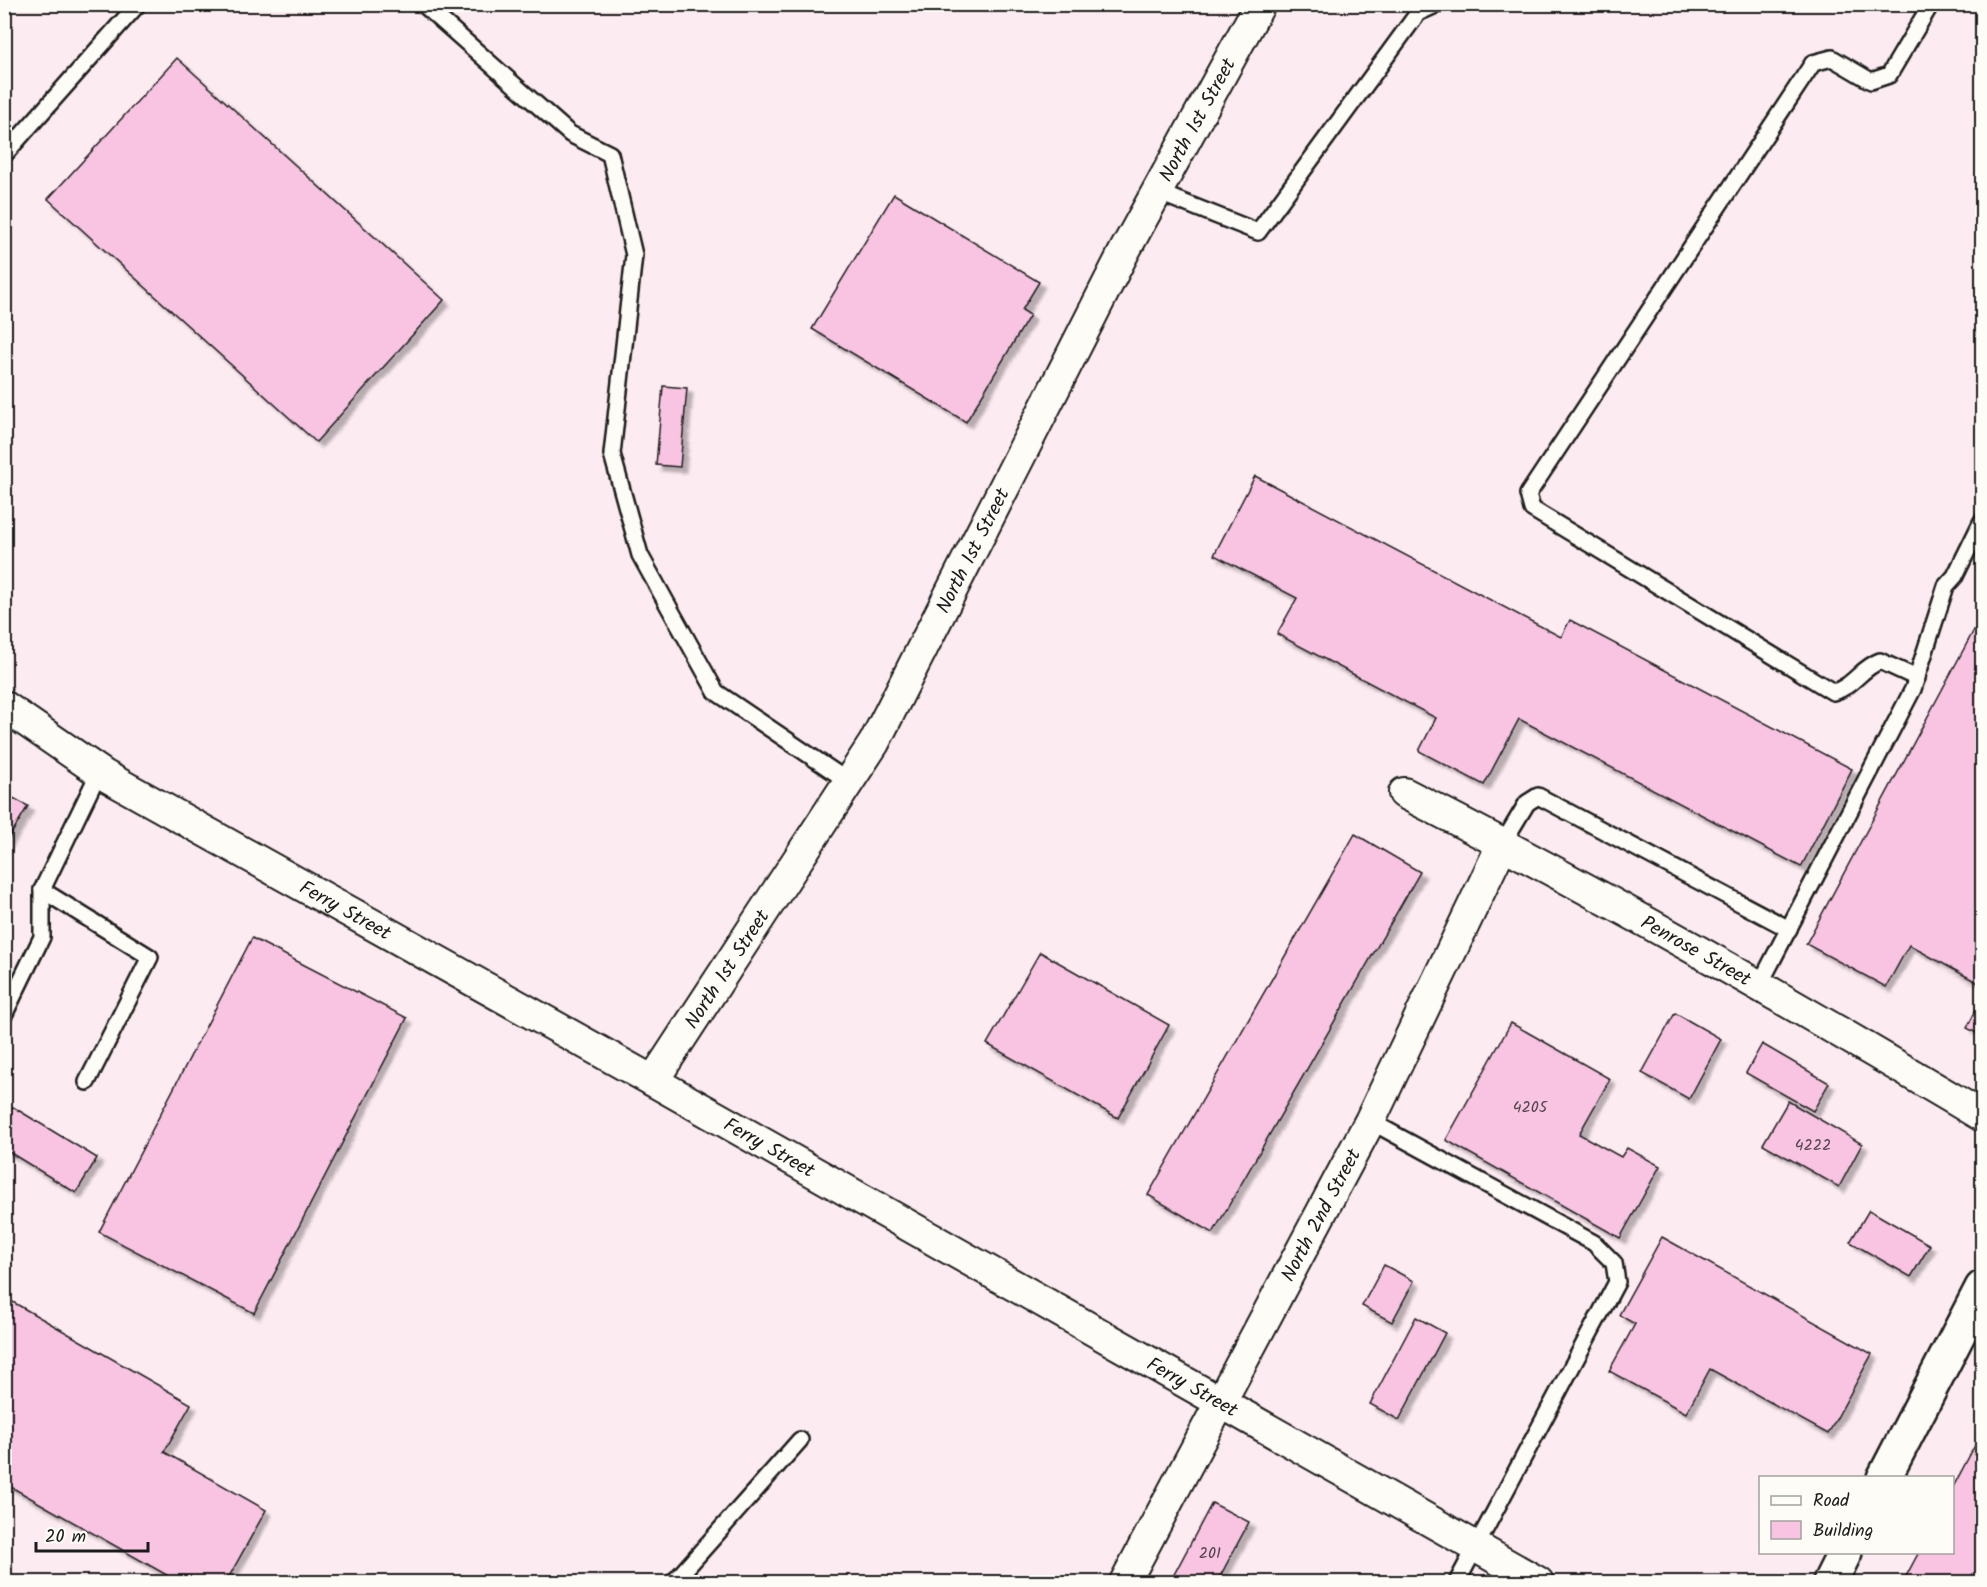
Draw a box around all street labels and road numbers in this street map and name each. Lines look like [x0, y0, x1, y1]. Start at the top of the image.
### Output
street label: North 1st Street [1151, 52, 1246, 188]
street label: North 1st Street [928, 483, 1019, 620]
street label: Ferry Street [293, 873, 397, 950]
street label: North 1st Street [677, 904, 779, 1036]
street label: Penrose Street [1634, 908, 1757, 996]
street label: Ferry Street [717, 1110, 821, 1188]
street label: North 2nd Street [1273, 1143, 1371, 1288]
street label: Ferry Street [1140, 1349, 1244, 1427]

